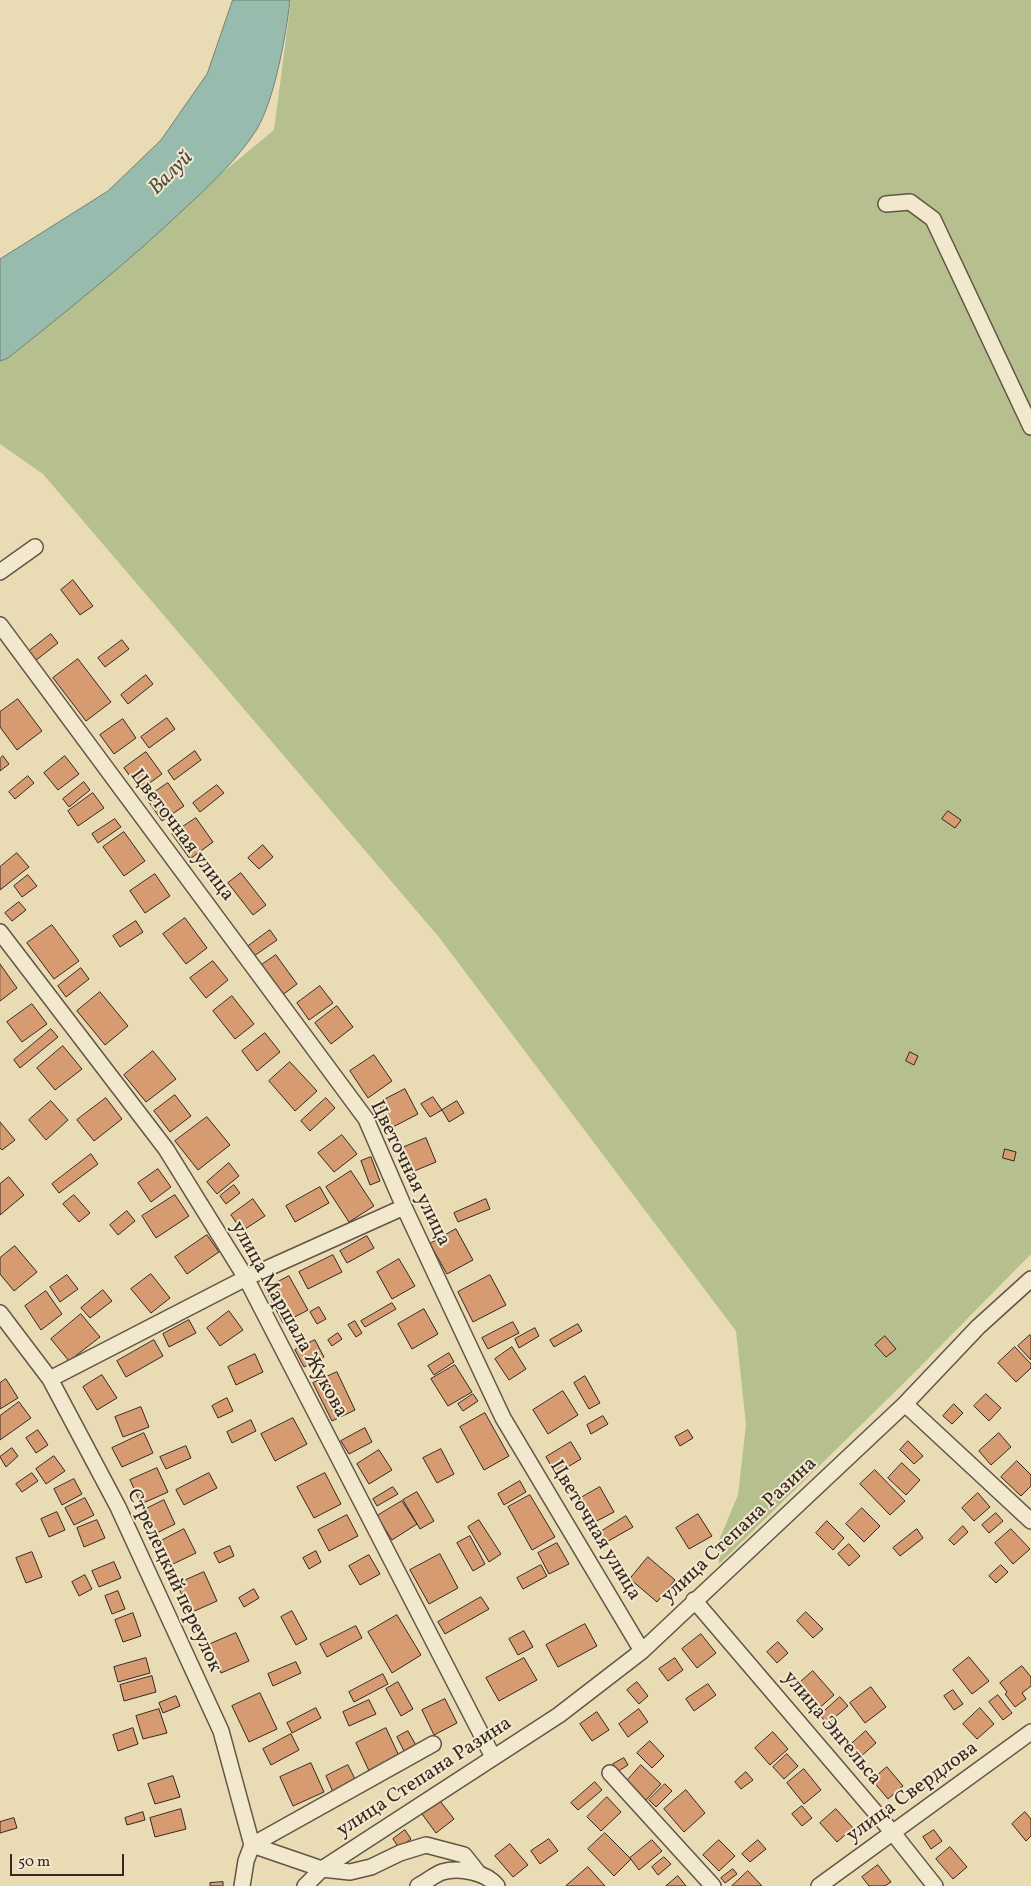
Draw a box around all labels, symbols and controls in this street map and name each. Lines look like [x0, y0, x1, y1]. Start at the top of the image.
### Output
water label: Валуй [145, 147, 199, 201]
street label: Цветочная улица [124, 765, 238, 907]
street label: Цветочная улица [363, 1097, 455, 1251]
street label: улица Маршала Жукова [224, 1218, 352, 1422]
street label: улица Степана Разина [657, 1453, 823, 1609]
street label: Цветочная улица [543, 1457, 645, 1605]
street label: Стрелецкий переулок [120, 1486, 226, 1676]
street label: улица Энгельса [776, 1667, 886, 1791]
street label: улица Степана Разина [333, 1712, 517, 1844]
street label: улица Свердлова [843, 1737, 983, 1849]
scale bar [12, 1844, 126, 1876]
text: 50 m [18, 1852, 50, 1873]

